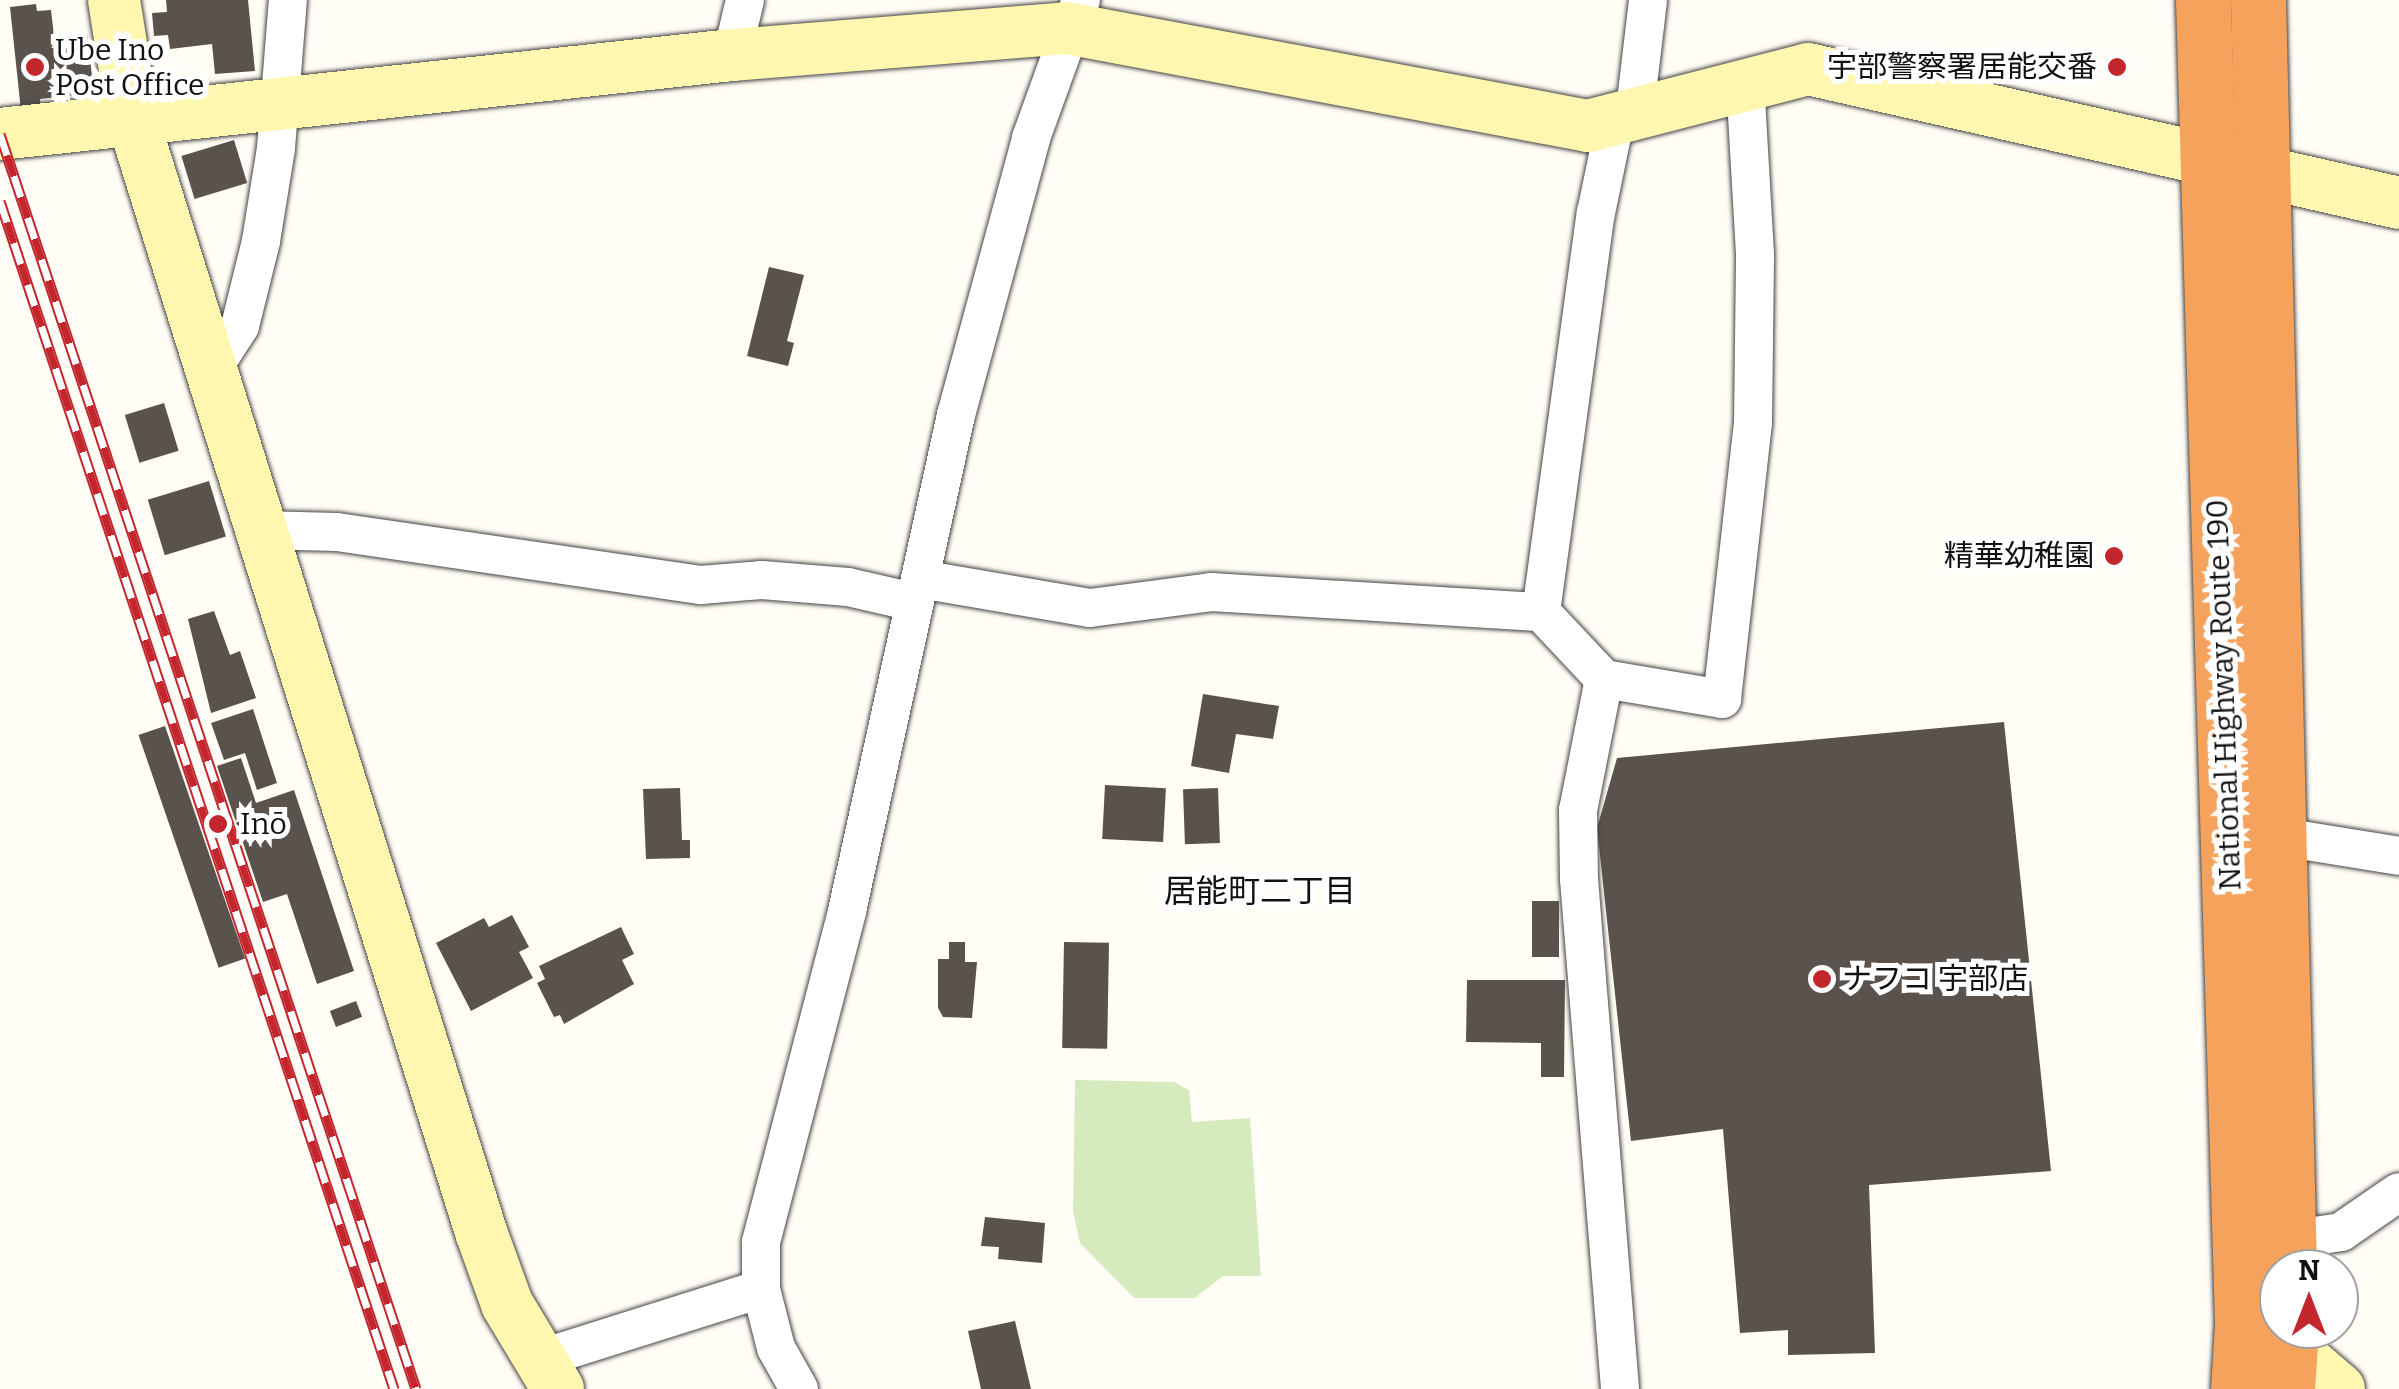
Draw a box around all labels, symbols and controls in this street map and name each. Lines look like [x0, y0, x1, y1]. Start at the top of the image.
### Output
place label: Ube Ino Post Office [55, 32, 204, 102]
place label: 宇部警察署居能交番 [1827, 49, 2097, 85]
marker: Ube Ino Post Office [24, 56, 46, 78]
marker: 宇部警察署居能交番 [2106, 56, 2128, 78]
street label: National Highway Route 190 [2199, 499, 2249, 891]
place label: 精華幼稚園 [1944, 538, 2094, 574]
marker: 精華幼稚園 [2103, 545, 2125, 567]
place label: Inō [240, 806, 287, 842]
marker: Inō [205, 811, 231, 837]
district label: 居能町二丁目 [1164, 872, 1356, 910]
place label: ナフコ 宇部店 [1842, 961, 2028, 997]
marker: ナフコ 宇部店 [1811, 968, 1833, 990]
north arrow [2259, 1249, 2359, 1349]
text: N [2298, 1254, 2320, 1287]

